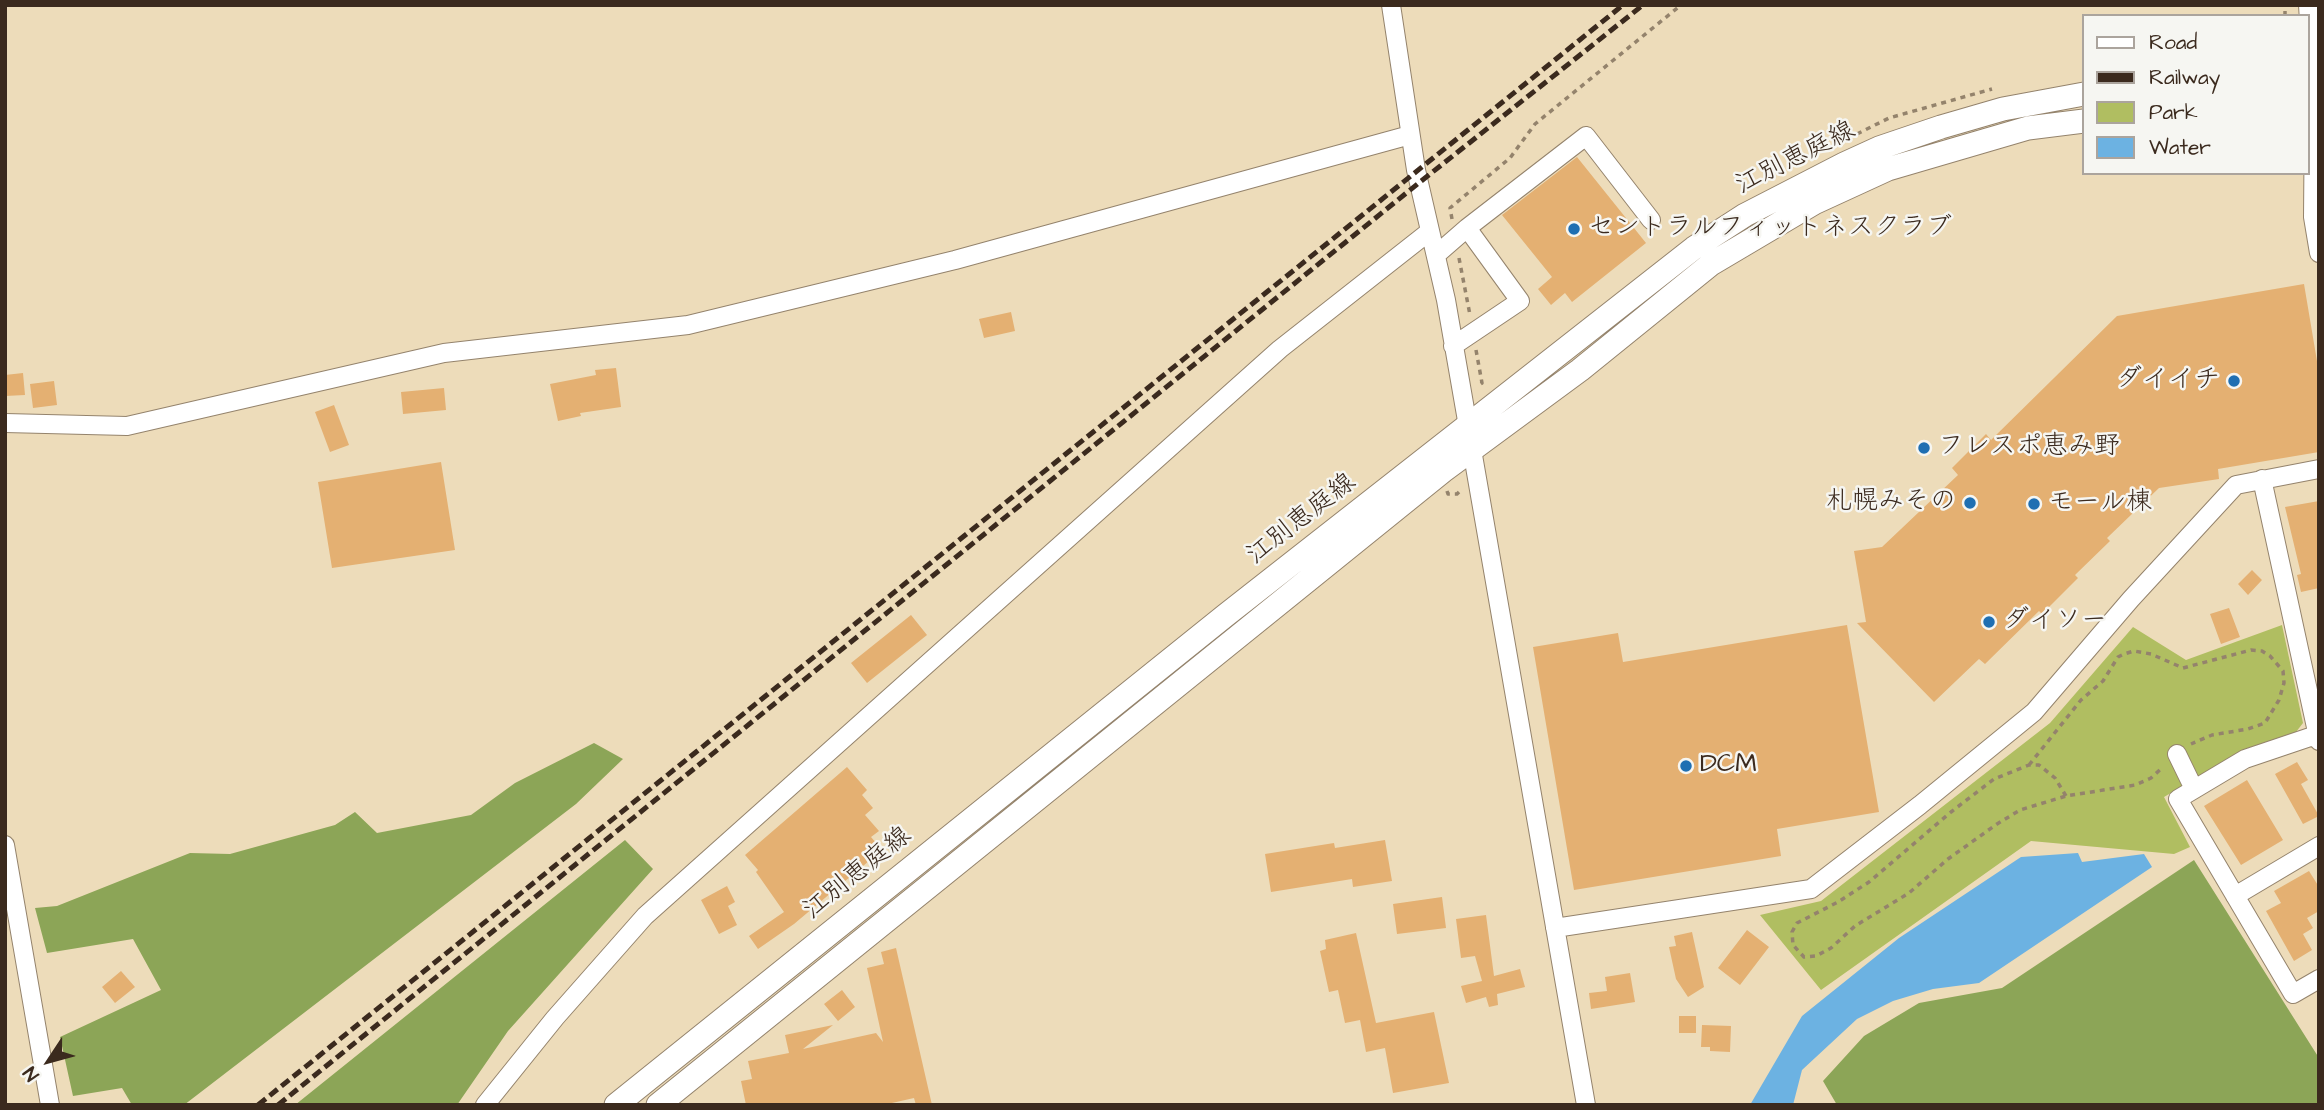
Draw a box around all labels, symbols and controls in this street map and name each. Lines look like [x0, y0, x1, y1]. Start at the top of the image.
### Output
legend [2082, 14, 2310, 175]
text: Road [2149, 28, 2197, 57]
text: Railway [2149, 63, 2220, 92]
text: Park [2149, 98, 2198, 127]
street label: 江別恵庭線 [1731, 116, 1861, 202]
text: Water [2149, 133, 2211, 162]
place label: セントラルフィットネスクラブ [1588, 213, 1952, 245]
marker: セントラルフィットネスクラブ [1566, 221, 1582, 237]
place label: ダイイチ [2116, 365, 2220, 397]
marker: ダイイチ [2226, 373, 2242, 389]
place label: フレスポ恵み野 [1938, 432, 2120, 464]
marker: フレスポ恵み野 [1916, 440, 1932, 456]
street label: 江別恵庭線 [1241, 468, 1363, 572]
place label: 札幌みその [1826, 487, 1956, 519]
place label: モール棟 [2048, 488, 2152, 520]
marker: 札幌みその [1962, 495, 1978, 511]
marker: モール棟 [2026, 496, 2042, 512]
place label: ダイソー [2003, 606, 2107, 638]
marker: ダイソー [1981, 614, 1997, 630]
place label: DCM [1700, 750, 1757, 782]
marker: DCM [1678, 758, 1694, 774]
street label: 江別恵庭線 [798, 821, 918, 927]
north arrow [14, 1026, 84, 1096]
text: N [17, 1061, 46, 1086]

